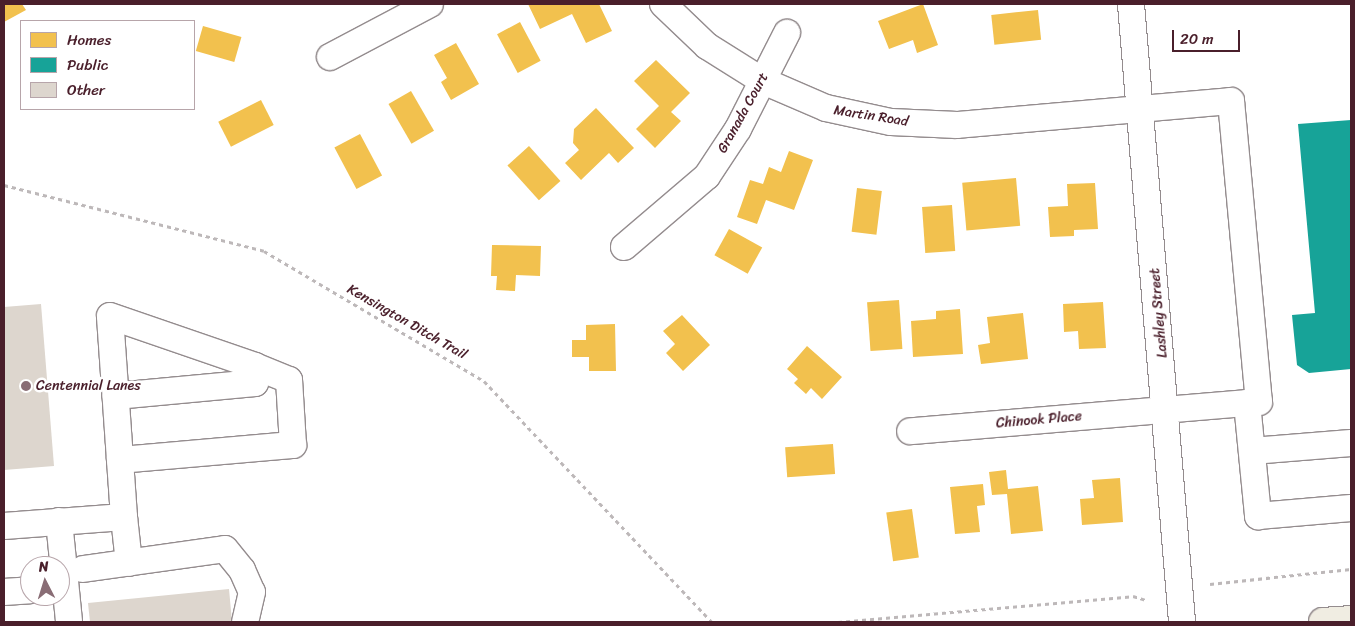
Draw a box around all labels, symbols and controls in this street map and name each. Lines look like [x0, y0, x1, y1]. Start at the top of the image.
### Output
legend [20, 20, 195, 110]
scale bar [1175, 20, 1242, 52]
text: 20 m [1180, 26, 1214, 52]
text: Homes [67, 27, 111, 53]
text: Public [67, 52, 108, 78]
street label: Granada Court [714, 70, 772, 156]
text: Other [67, 77, 105, 103]
street label: Martin Road [832, 102, 910, 130]
street label: Lashley Street [1147, 267, 1171, 359]
street label: Kensington Ditch Trail [344, 281, 470, 363]
place label: Centennial Lanes [36, 378, 141, 394]
marker: Centennial Lanes [20, 380, 32, 392]
street label: Chinook Place [995, 408, 1083, 432]
text: N [38, 554, 50, 579]
north arrow [20, 556, 70, 606]

